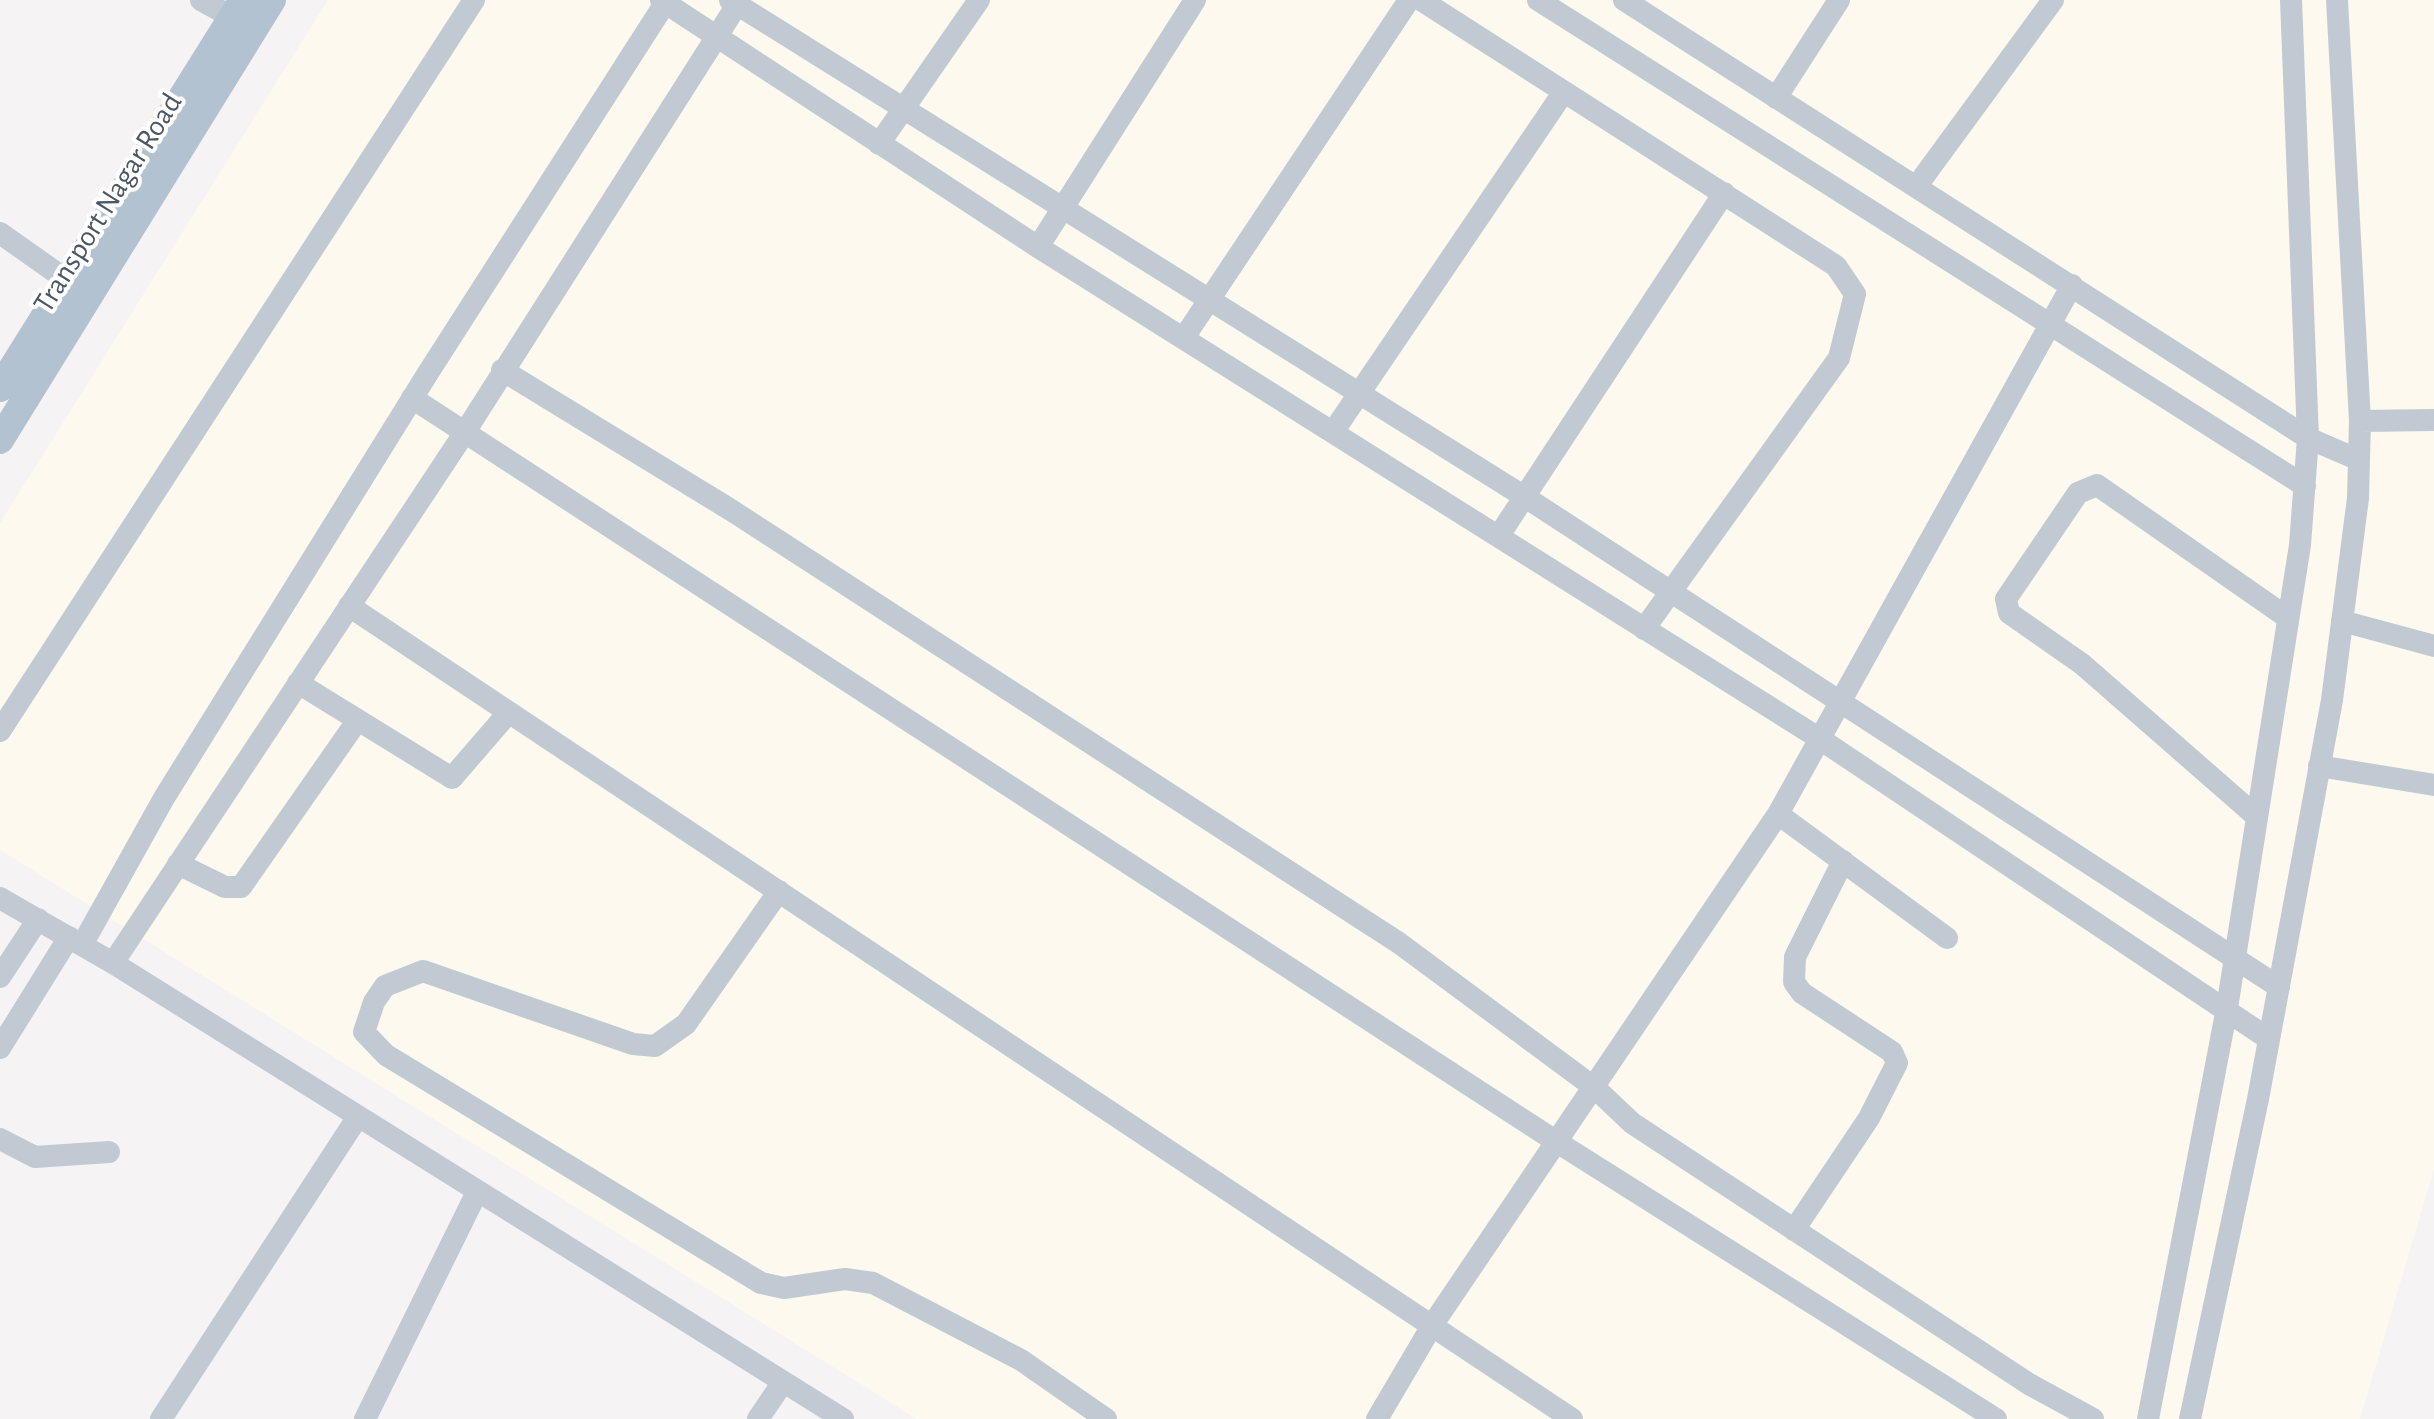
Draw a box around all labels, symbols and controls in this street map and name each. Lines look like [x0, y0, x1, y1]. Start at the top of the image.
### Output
street label: Transport Nagar Road [26, 87, 190, 319]

